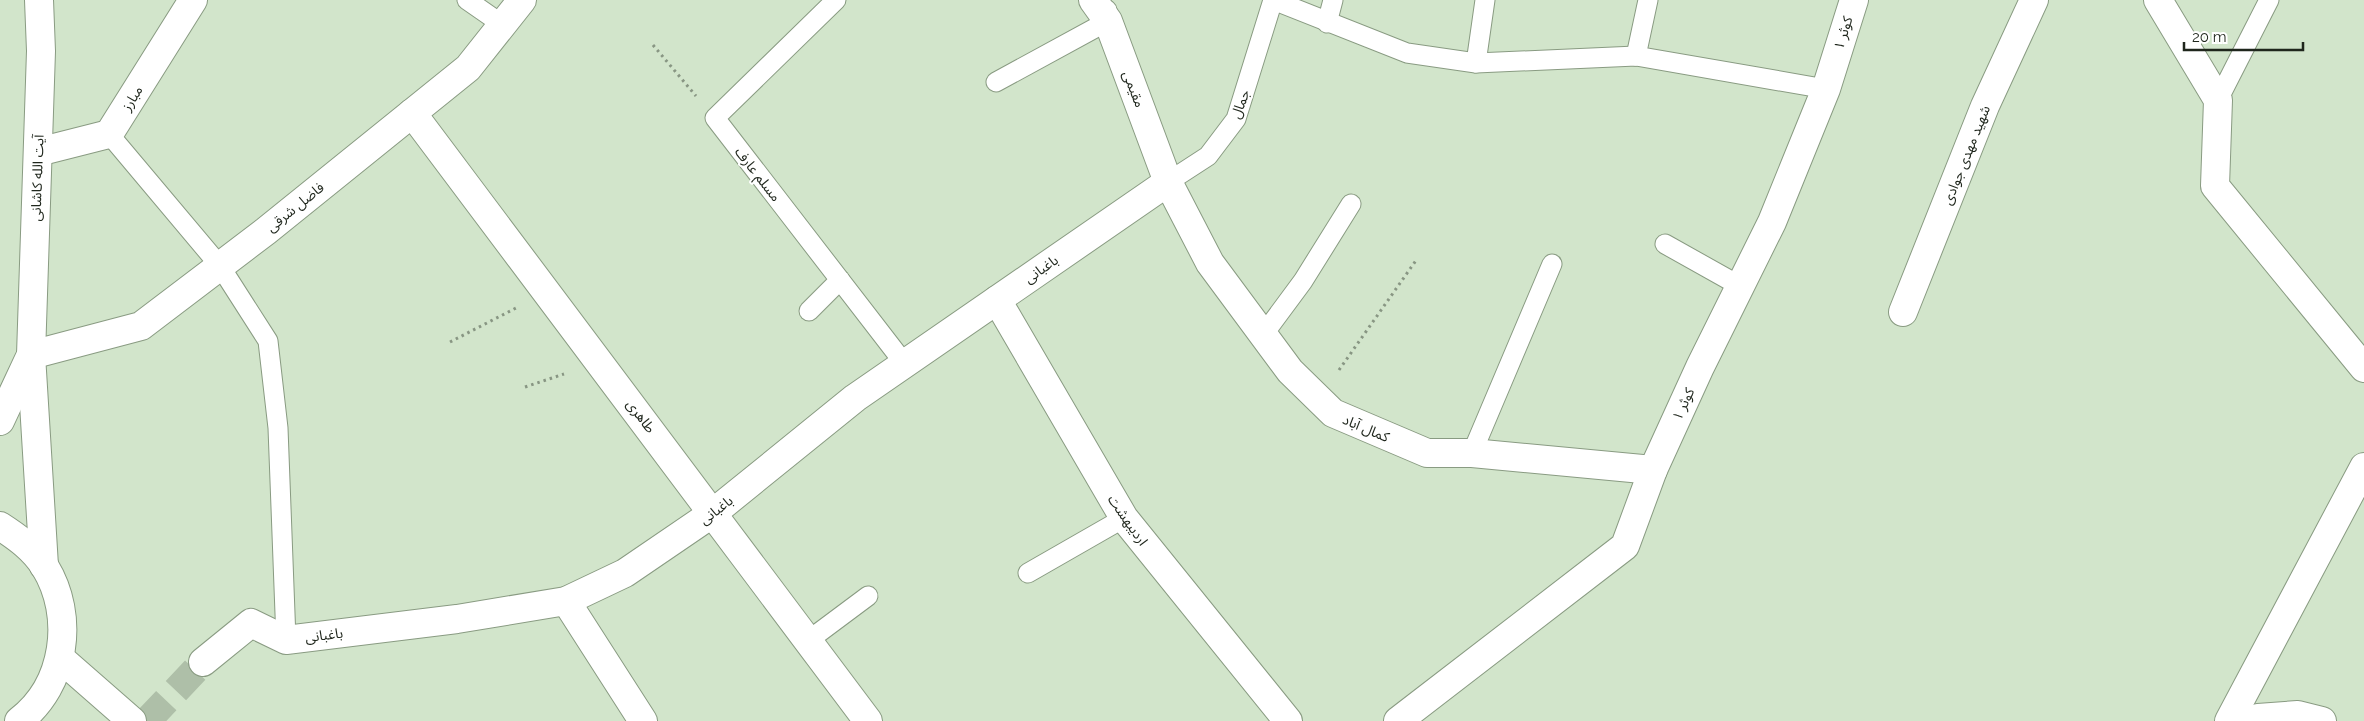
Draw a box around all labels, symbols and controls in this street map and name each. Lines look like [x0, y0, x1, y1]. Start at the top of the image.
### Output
street label: کوثر ۱ [1830, 14, 1857, 52]
scale bar [2184, 20, 2303, 52]
text: 20 m [2192, 28, 2227, 46]
street label: مقیمی [1119, 68, 1148, 110]
street label: مبارز [118, 83, 147, 115]
street label: جمال [1227, 87, 1254, 121]
street label: شهید مهدی جوادی [1939, 103, 1994, 207]
street label: آیت الله کاشانی [27, 133, 48, 222]
street label: مسلم عارف [729, 144, 784, 206]
street label: فاضل شرقی [263, 179, 328, 236]
street label: باغبانی [1021, 251, 1062, 287]
street label: کوثر ۱ [1669, 385, 1698, 423]
street label: طاهری [622, 396, 659, 437]
street label: کمال آباد [1340, 411, 1392, 446]
street label: باغبانی [696, 492, 737, 529]
street label: اردیبهشت [1104, 492, 1151, 549]
street label: باغبانی [304, 625, 344, 646]

